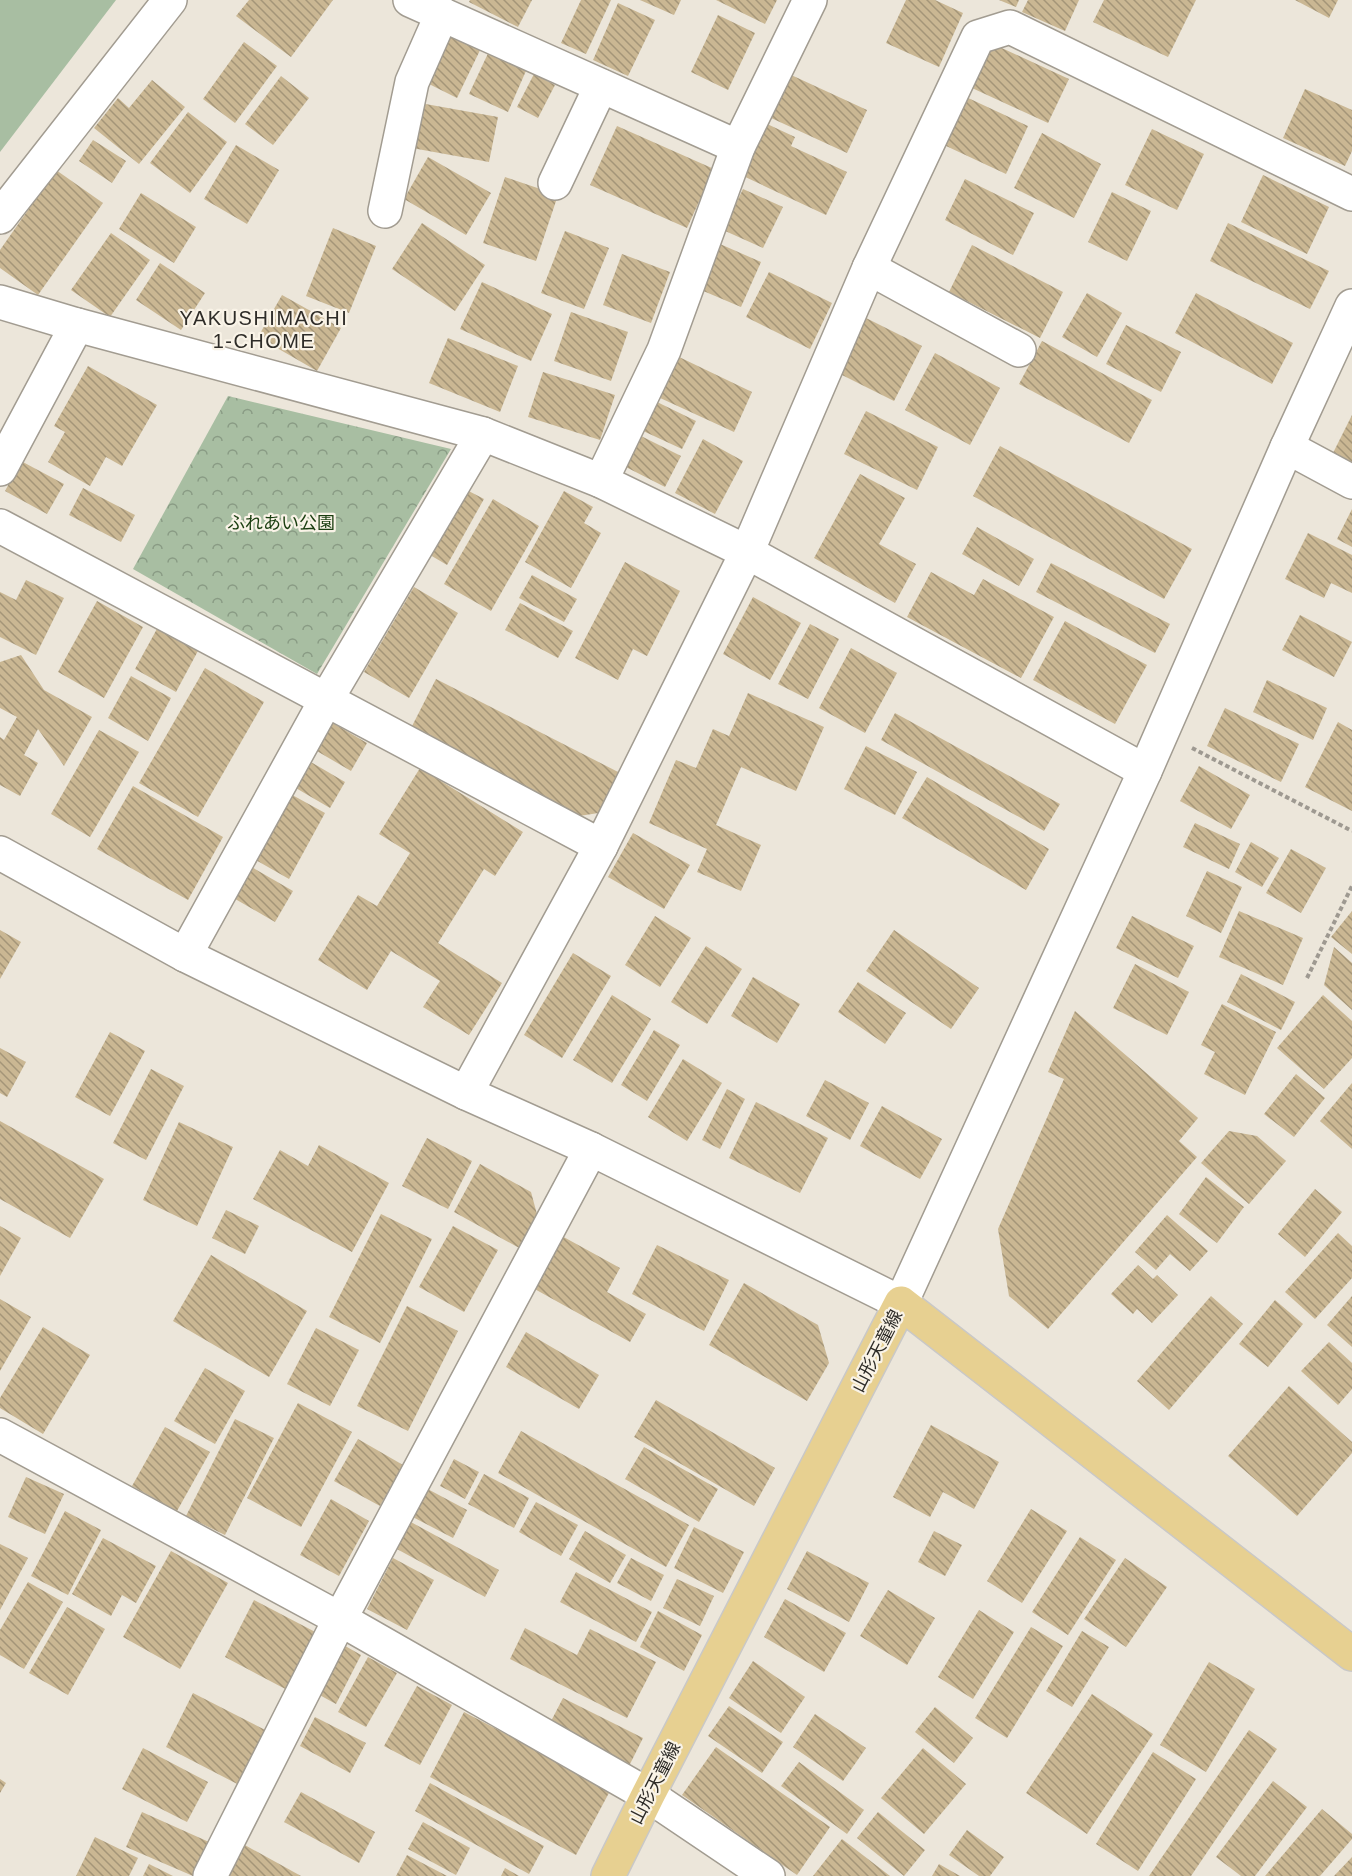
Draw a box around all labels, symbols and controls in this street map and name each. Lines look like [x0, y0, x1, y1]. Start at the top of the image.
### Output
district label: YAKUSHIMACHI 1-CHOME [180, 307, 348, 352]
park label: ふれあい公園 [227, 513, 335, 533]
street label: 山形天童線 [848, 1306, 906, 1396]
street label: 山形天童線 [626, 1738, 684, 1828]

